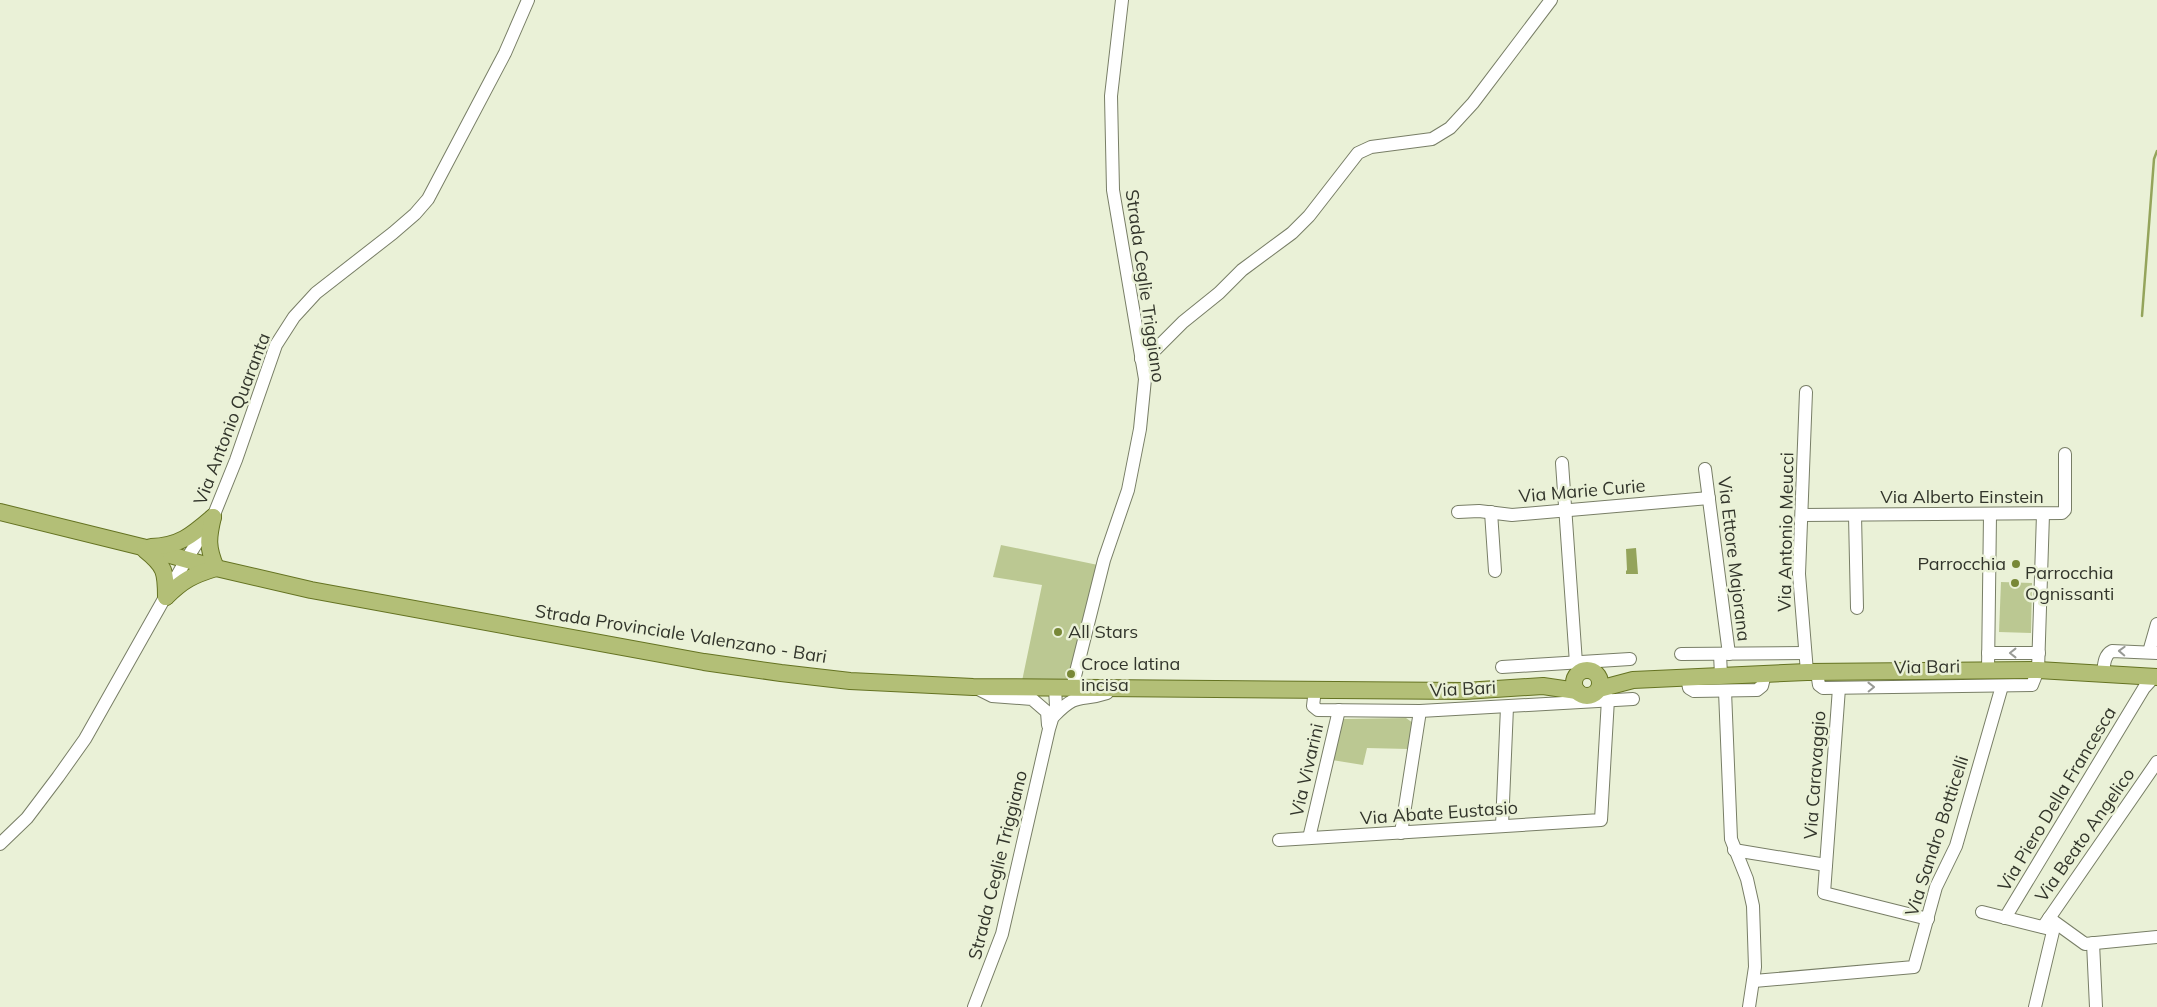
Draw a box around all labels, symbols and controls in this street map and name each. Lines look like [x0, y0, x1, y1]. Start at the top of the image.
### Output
street label: Strada Ceglie Triggiano [1121, 188, 1170, 384]
street label: Via Antonio Quaranta [188, 330, 275, 508]
street label: Via Antonio Meucci [1773, 452, 1798, 612]
street label: Via Marie Curie [1518, 474, 1646, 507]
street label: Via Ettore Majorana [1713, 475, 1756, 643]
street label: Via Alberto Einstein [1880, 485, 2044, 508]
place label: Parrocchia [1917, 552, 2006, 575]
marker: Parrocchia [2010, 558, 2022, 570]
place label: Parrocchia Ognissanti [2025, 561, 2114, 605]
marker: Parrocchia Ognissanti [2009, 577, 2021, 589]
street label: Strada Provinciale Valenzano - Bari [534, 599, 829, 668]
place label: All Stars [1068, 620, 1138, 643]
marker: All Stars [1052, 626, 1064, 638]
one-way arrow [2117, 646, 2125, 656]
one-way arrow [2009, 648, 2017, 658]
place label: Croce latina incisa [1081, 652, 1180, 696]
street label: Via Bari [1894, 654, 1960, 679]
marker: Croce latina incisa [1065, 668, 1077, 680]
street label: Via Bari [1429, 675, 1497, 702]
one-way arrow [1867, 682, 1875, 693]
street label: Via Piero Della Francesca [1992, 702, 2121, 895]
street label: Via Caravaggio [1799, 710, 1830, 840]
street label: Via Vivarini [1285, 721, 1328, 819]
street label: Via Sandro Botticelli [1900, 753, 1973, 919]
street label: Via Beato Angelico [2030, 763, 2139, 906]
street label: Strada Ceglie Triggiano [963, 768, 1032, 962]
street label: Via Abate Eustasio [1359, 796, 1519, 829]

